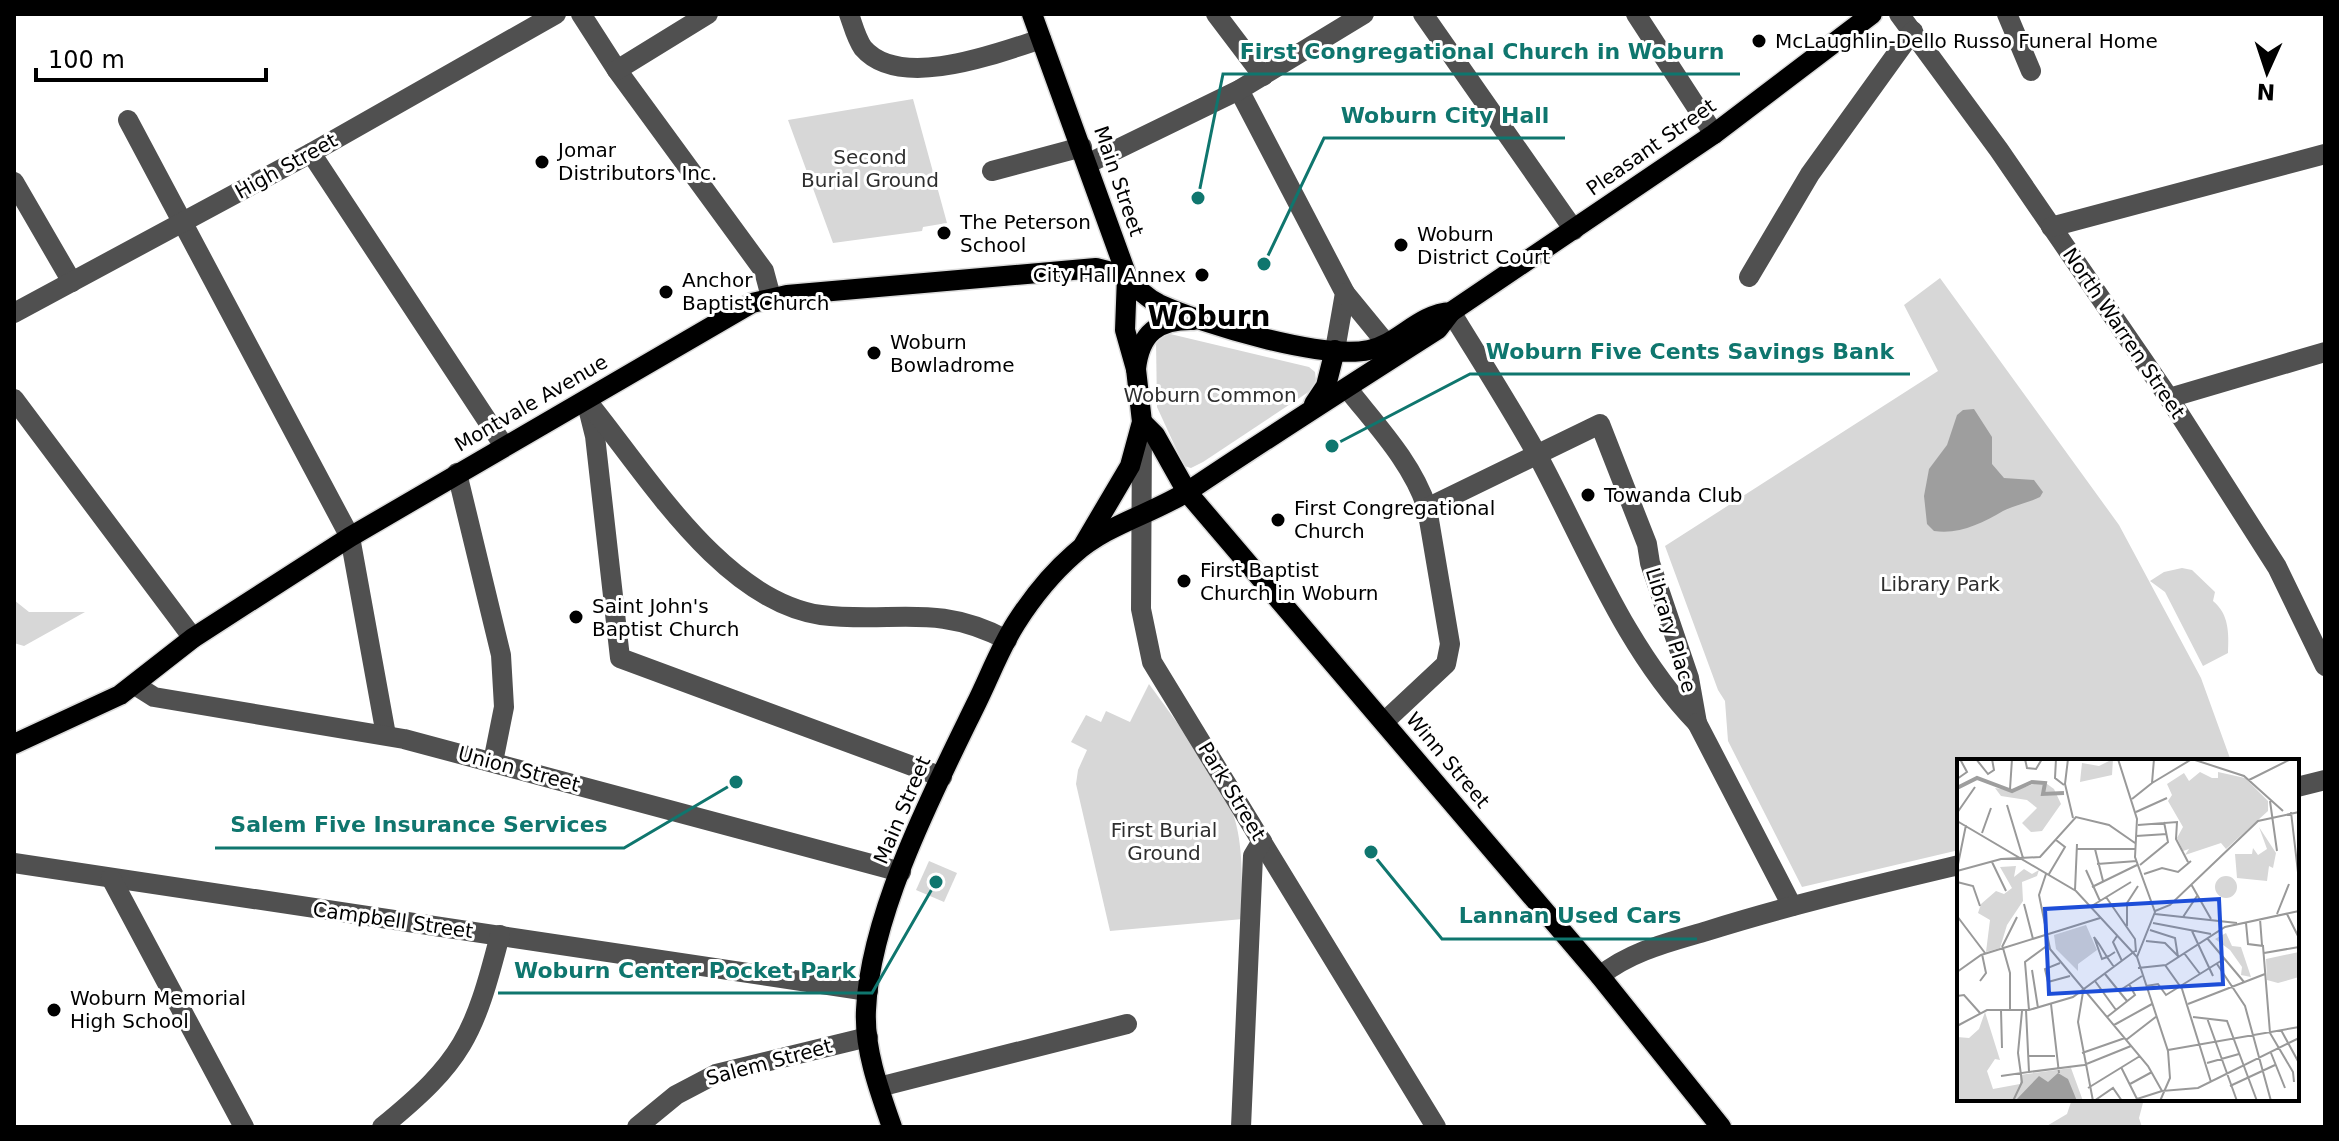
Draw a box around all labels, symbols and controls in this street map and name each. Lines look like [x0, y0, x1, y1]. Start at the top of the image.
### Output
callout: First Congregational Church in Woburn [1223, 28, 1740, 74]
place label: McLaughlin-Dello Russo Funeral Home [1775, 29, 2158, 53]
scale bar [36, 32, 266, 82]
marker: McLaughlin-Dello Russo Funeral Home [1750, 32, 1768, 50]
north arrow [2227, 32, 2307, 112]
text: First Congregational Church in Woburn [1240, 39, 1724, 64]
text: 100 m [48, 46, 125, 74]
text: N [2256, 79, 2276, 104]
callout: Woburn City Hall [1324, 92, 1565, 138]
street label: Pleasant Street [1582, 93, 1720, 201]
text: Woburn City Hall [1341, 103, 1549, 128]
street label: Main Street [1089, 123, 1149, 239]
street label: High Street [231, 128, 341, 204]
place label: Jomar Distributors Inc. [556, 138, 717, 185]
park label: Second Burial Ground [801, 145, 939, 192]
marker: Jomar Distributors Inc. [533, 153, 551, 171]
place label: The Peterson School [959, 210, 1091, 257]
place label: Woburn District Court [1417, 222, 1550, 269]
marker: The Peterson School [935, 224, 953, 242]
marker: Woburn District Court [1392, 236, 1410, 254]
street label: North Warren Street [2058, 243, 2190, 423]
place label: City Hall Annex [1033, 263, 1186, 287]
marker: City Hall Annex [1193, 266, 1211, 284]
place label: Anchor Baptist Church [682, 268, 829, 315]
marker: Anchor Baptist Church [657, 283, 675, 301]
district label: Woburn [1148, 300, 1270, 333]
callout: Woburn Five Cents Savings Bank [1470, 328, 1910, 374]
place label: Woburn Bowladrome [890, 330, 1015, 377]
text: Woburn Five Cents Savings Bank [1486, 339, 1896, 364]
marker: Woburn Bowladrome [865, 344, 883, 362]
street label: Montvale Avenue [450, 349, 612, 457]
park label: Woburn Common [1123, 383, 1297, 407]
place label: Towanda Club [1603, 483, 1743, 507]
marker: Towanda Club [1579, 486, 1597, 504]
place label: First Congregational Church [1294, 496, 1495, 543]
marker: First Congregational Church [1269, 511, 1287, 529]
place label: First Baptist Church in Woburn [1200, 558, 1378, 605]
street label: Library Place [1641, 565, 1701, 695]
marker: First Baptist Church in Woburn [1175, 572, 1193, 590]
park label: Library Park [1880, 572, 2000, 596]
place label: Saint John's Baptist Church [592, 594, 739, 641]
marker: Saint John's Baptist Church [567, 608, 585, 626]
street label: Winn Street [1401, 707, 1495, 813]
street label: Park Street [1193, 738, 1271, 845]
street label: Union Street [456, 741, 583, 797]
street label: Main Street [869, 752, 936, 868]
inset map [1957, 759, 2299, 1101]
callout: Salem Five Insurance Services [215, 802, 624, 848]
text: Salem Five Insurance Services [230, 812, 608, 837]
park label: First Burial Ground [1111, 818, 1217, 865]
callout: Lannan Used Cars [1442, 893, 1697, 939]
street label: Campbell Street [311, 897, 475, 943]
text: Lannan Used Cars [1459, 903, 1681, 928]
callout: Woburn Center Pocket Park [498, 947, 872, 993]
text: Woburn Center Pocket Park [514, 958, 857, 983]
place label: Woburn Memorial High School [70, 986, 246, 1033]
marker: Woburn Memorial High School [45, 1001, 63, 1019]
street label: Salem Street [703, 1034, 835, 1090]

